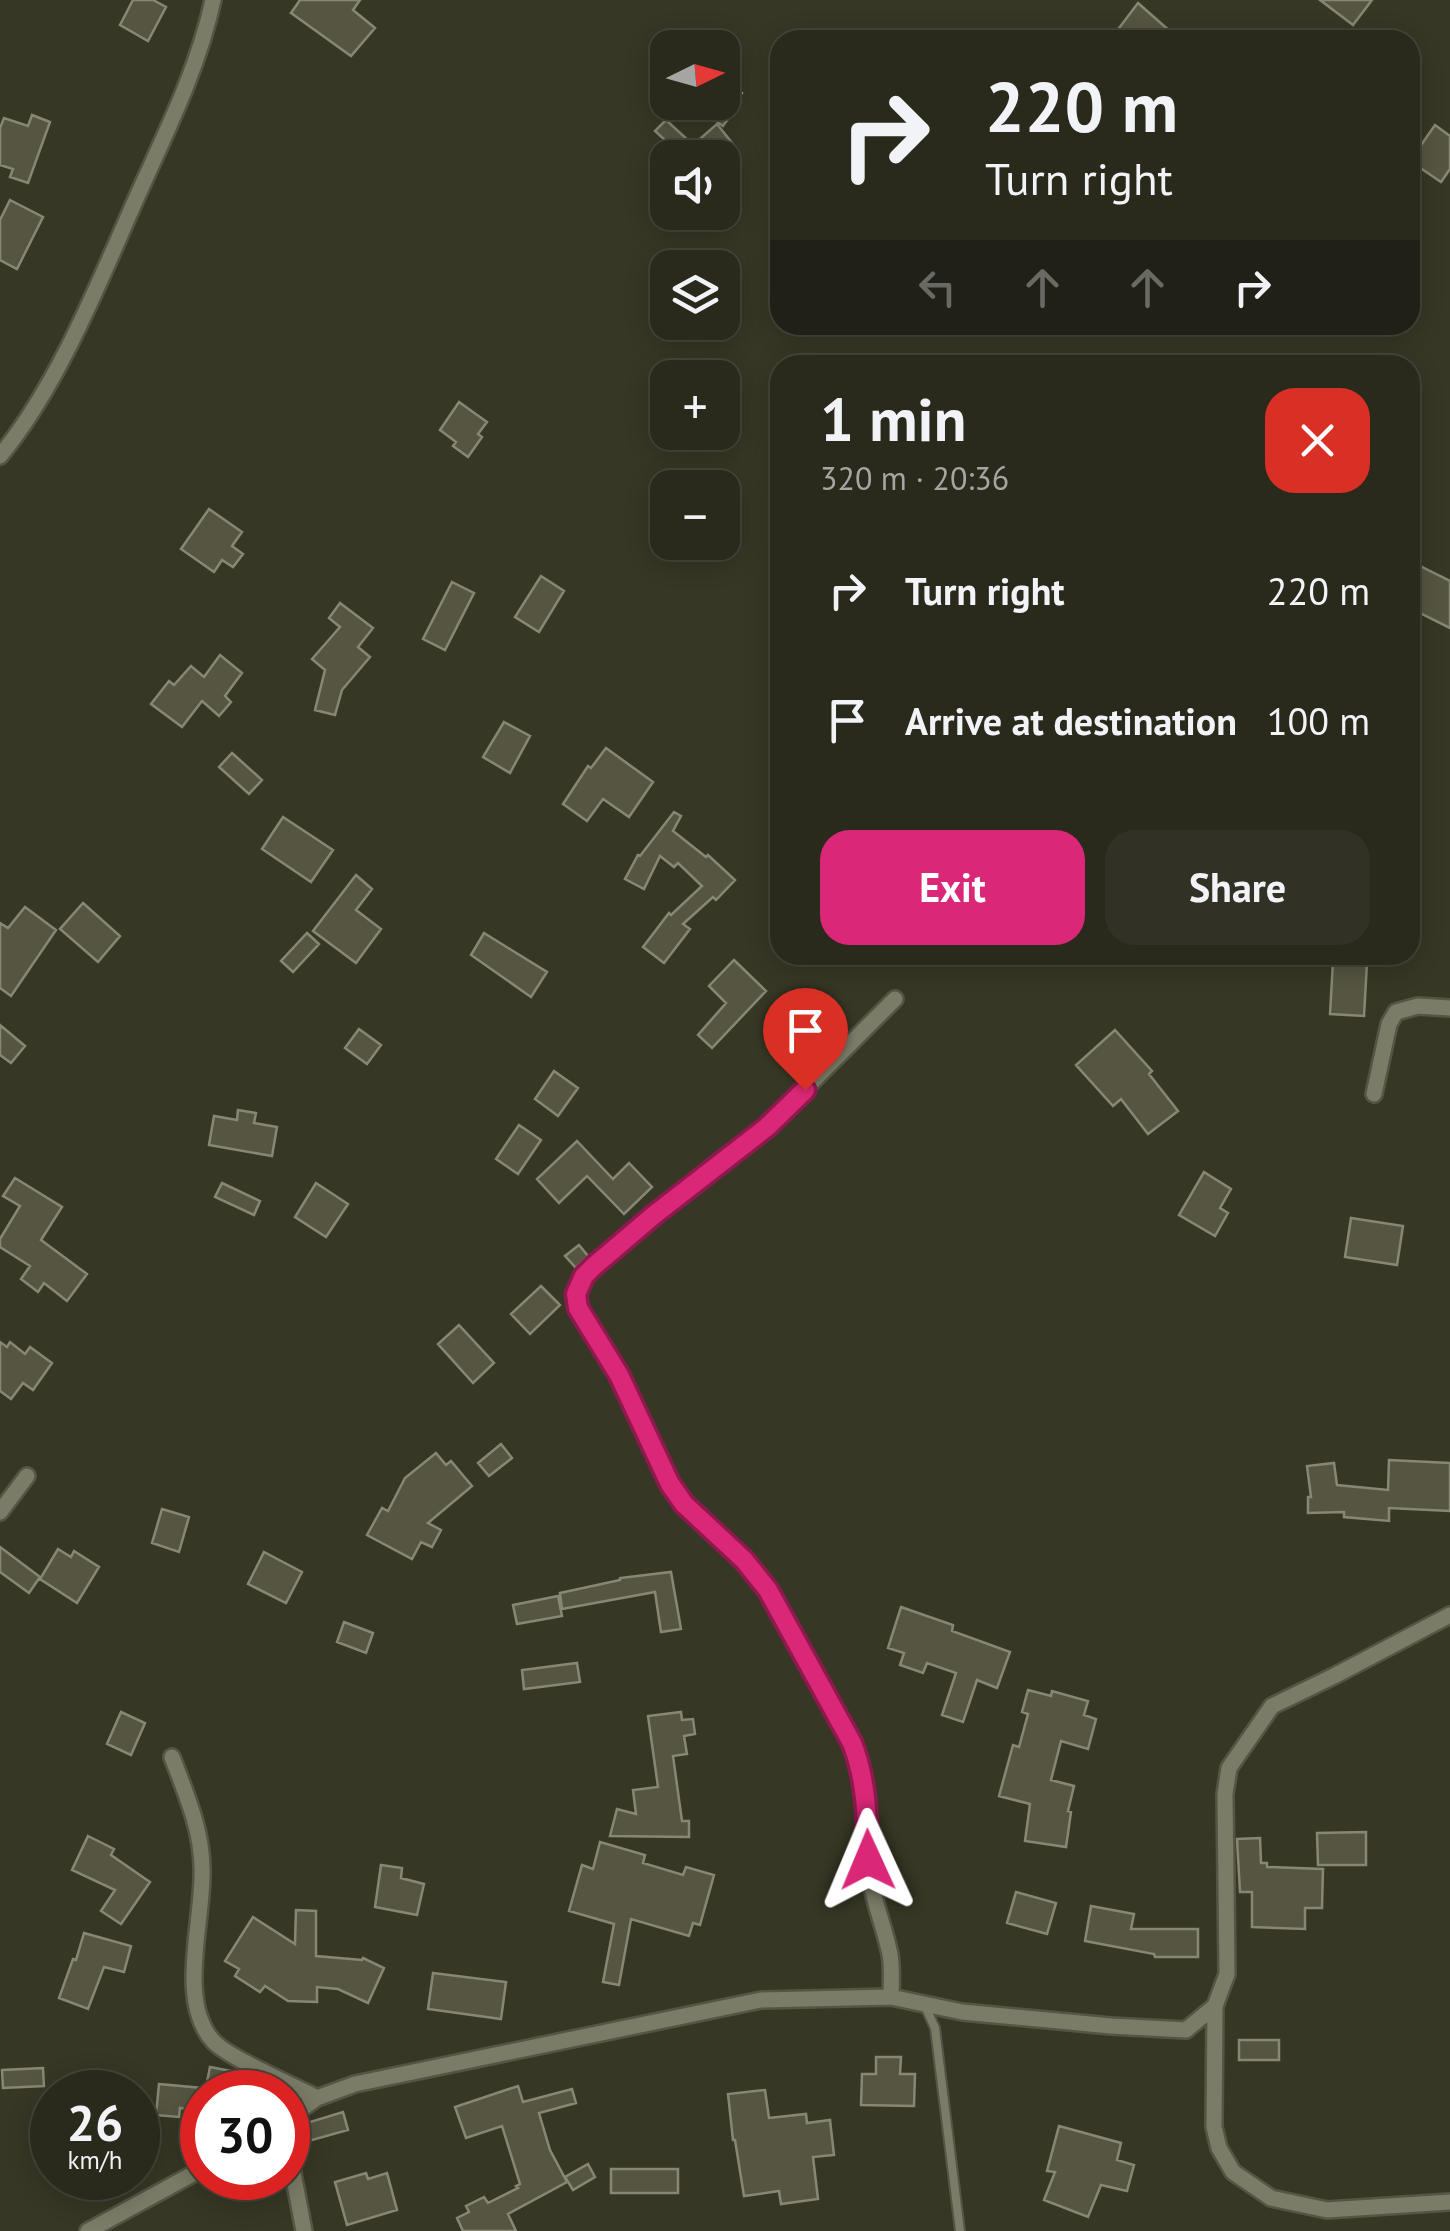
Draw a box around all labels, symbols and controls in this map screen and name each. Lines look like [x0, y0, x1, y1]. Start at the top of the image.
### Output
north arrow [650, 30, 740, 120]
map controls [650, 30, 740, 560]
text: 220 m [985, 61, 1178, 151]
icon: right [820, 70, 950, 200]
button: sound [650, 140, 740, 230]
text: Turn right [985, 149, 1173, 207]
button: layers [650, 250, 740, 340]
icon: left [910, 260, 965, 315]
icon: ahead [1015, 260, 1070, 315]
icon: ahead [1120, 260, 1175, 315]
icon: right [1225, 260, 1280, 315]
button: + [650, 360, 740, 450]
text: 1 min [820, 380, 966, 458]
button: close [1265, 388, 1370, 493]
text: 320 m · 20:36 [820, 457, 1009, 499]
button: − [650, 470, 740, 560]
icon: right [820, 563, 875, 618]
text: Turn right [905, 566, 1065, 615]
text: 220 m [1267, 566, 1370, 615]
icon: arrive [820, 693, 875, 748]
text: Arrive at destination [905, 696, 1237, 745]
text: 100 m [1267, 696, 1370, 745]
button: Exit [820, 830, 1085, 945]
button: Share [1105, 830, 1370, 945]
pin [763, 988, 848, 1091]
icon: arrive [778, 1003, 833, 1058]
position arrow [816, 1808, 920, 1912]
speed limit sign: 30 [180, 2070, 310, 2200]
text: 26 [67, 2090, 123, 2155]
text: km/h [68, 2144, 122, 2176]

